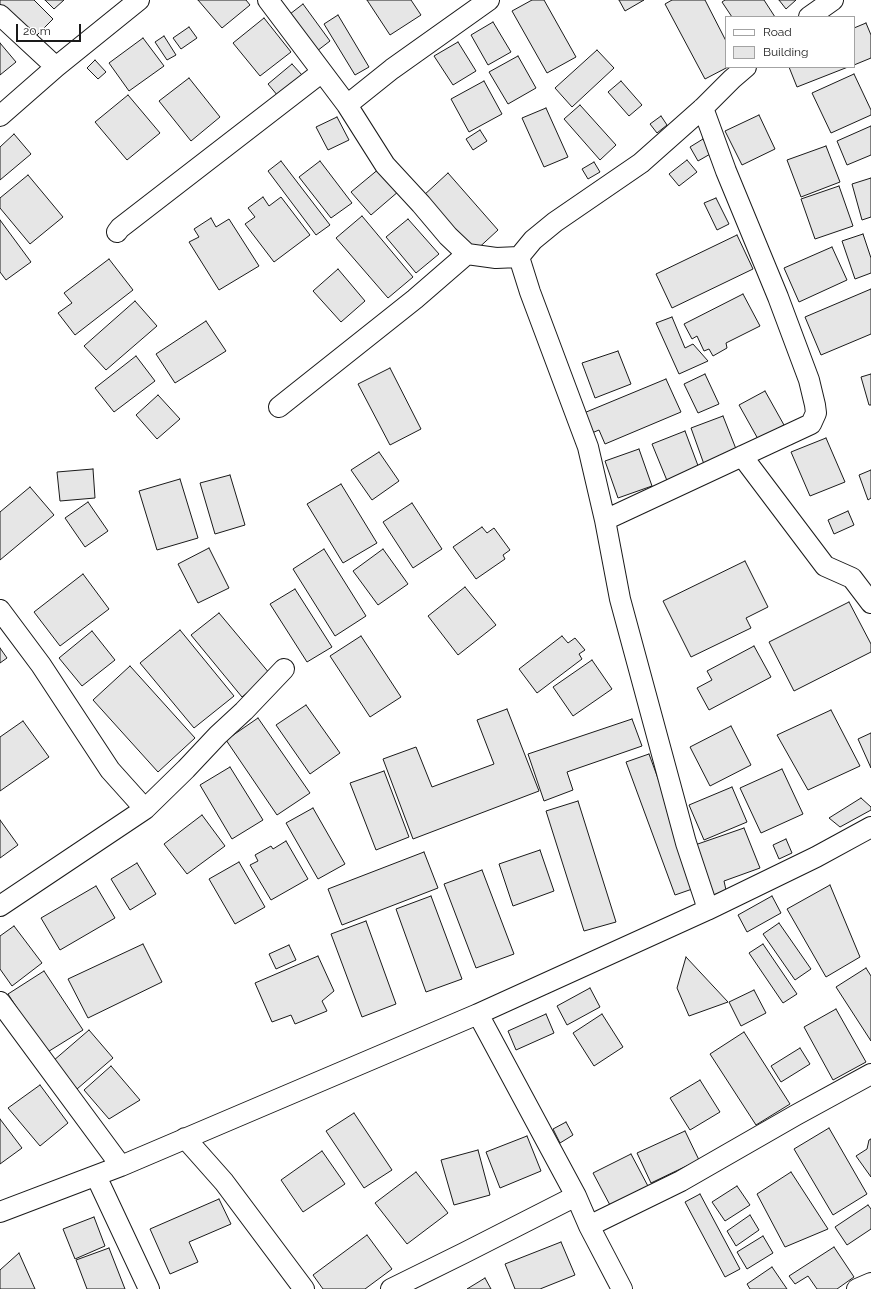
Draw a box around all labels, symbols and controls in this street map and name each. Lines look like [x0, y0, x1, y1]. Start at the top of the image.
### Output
scale bar [18, 16, 83, 42]
legend [725, 16, 855, 68]
text: 20 m [23, 24, 51, 38]
text: Road [763, 25, 792, 39]
text: Building [763, 45, 809, 59]

